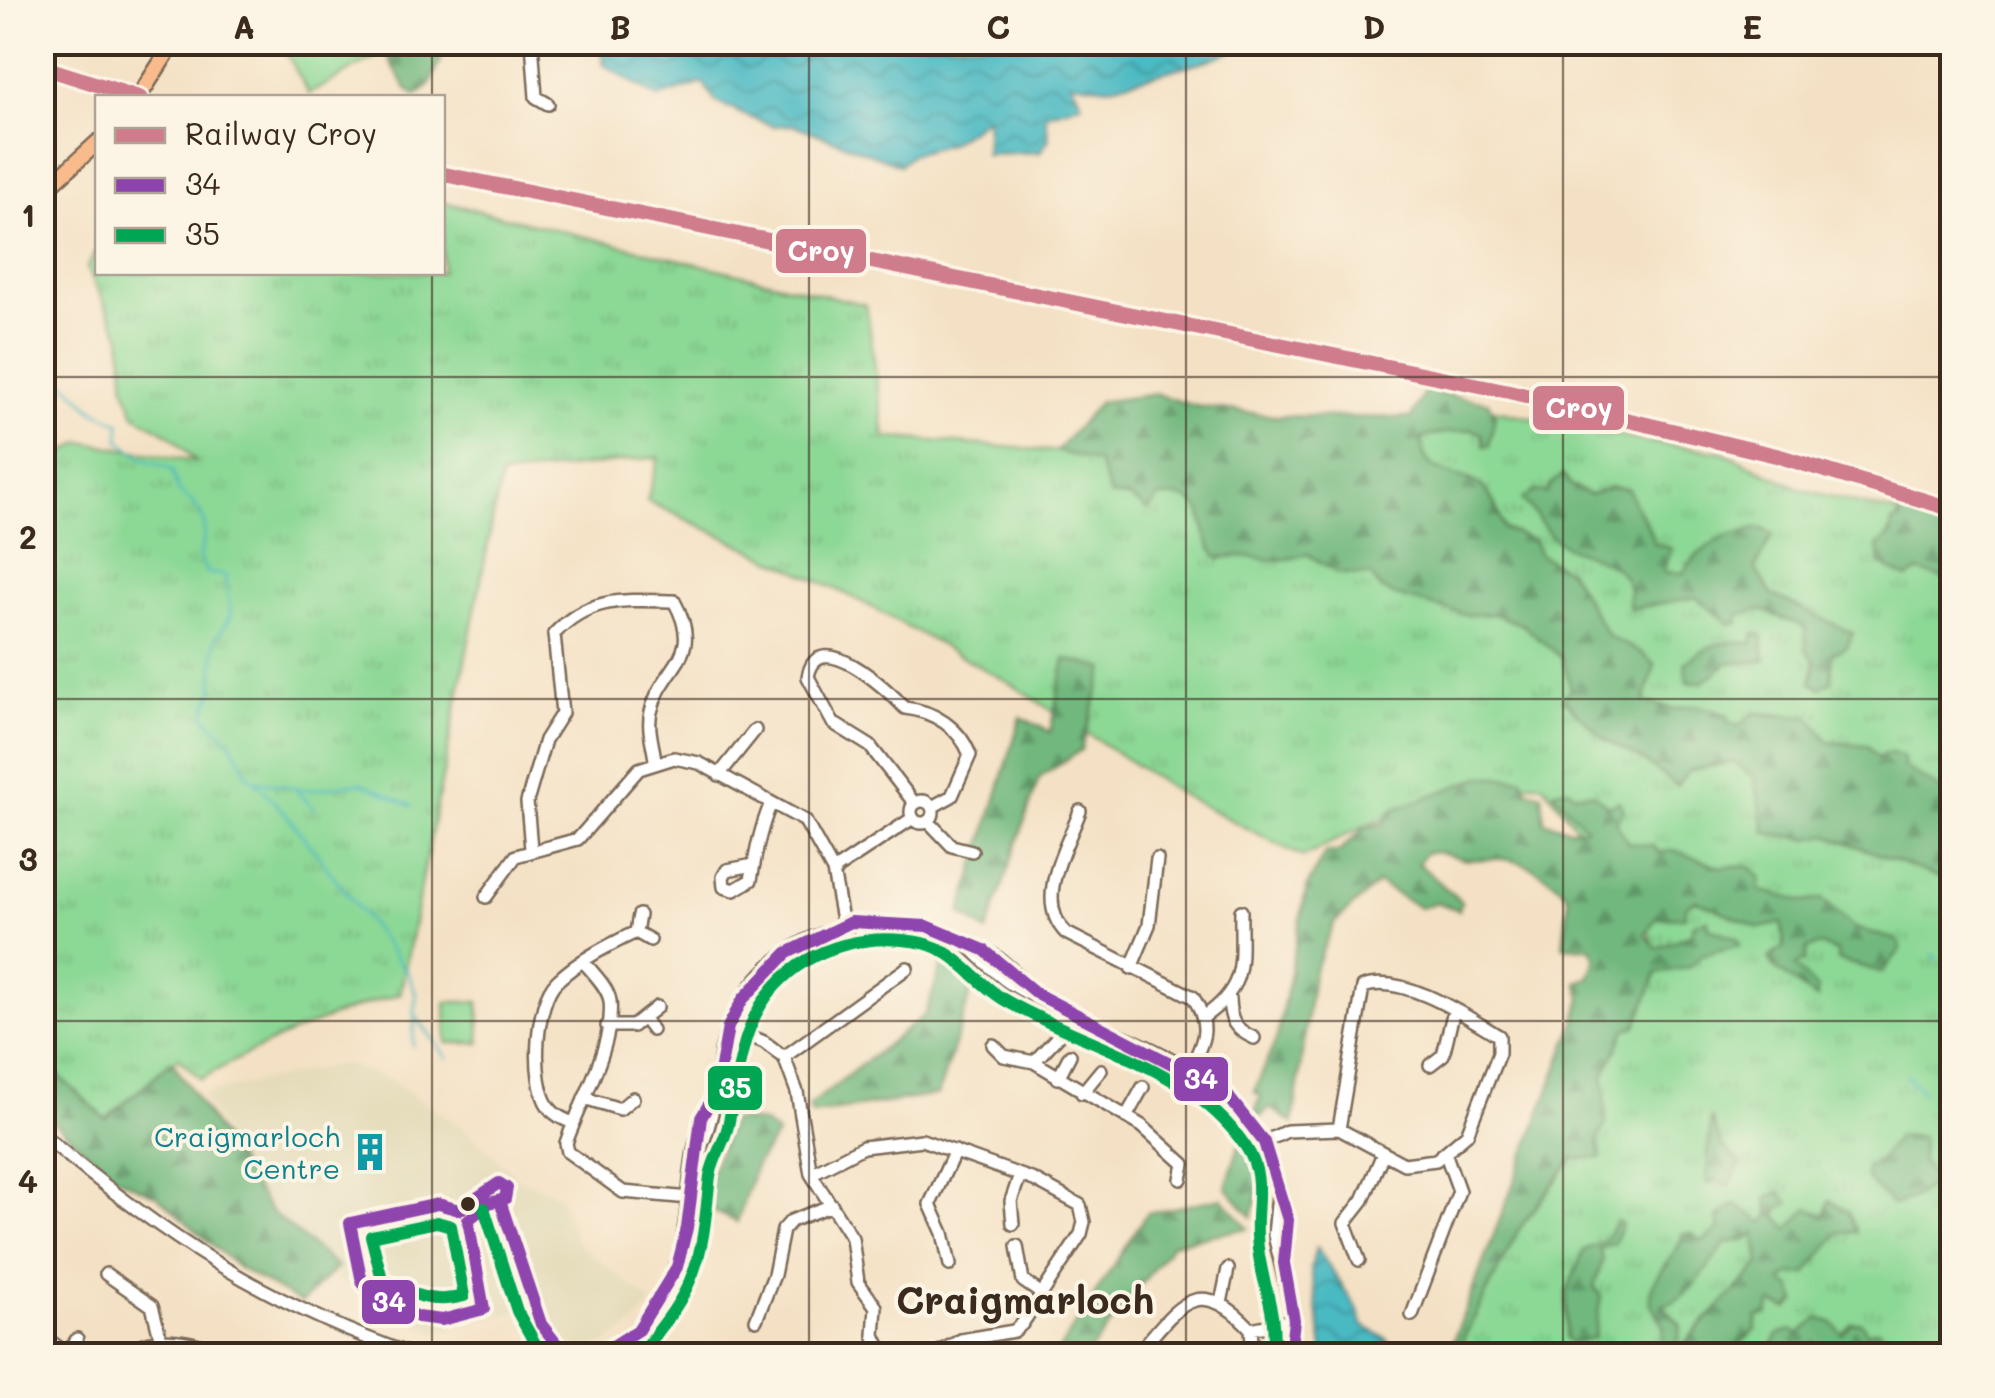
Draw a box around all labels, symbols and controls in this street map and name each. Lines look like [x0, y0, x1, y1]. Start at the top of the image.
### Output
text: A [233, 5, 255, 47]
text: B [609, 5, 631, 47]
text: C [986, 5, 1010, 47]
text: D [1363, 5, 1385, 47]
text: E [1742, 5, 1762, 47]
legend [95, 95, 445, 275]
text: Railway Croy [185, 113, 377, 153]
text: 34 [185, 163, 221, 203]
text: 1 [21, 193, 35, 235]
text: 35 [185, 213, 220, 253]
line badge: Croy [774, 227, 868, 275]
text: Croy [787, 232, 855, 269]
line badge: Croy [1531, 384, 1626, 432]
text: Croy [1545, 389, 1613, 426]
text: 2 [19, 515, 37, 557]
text: 3 [18, 837, 38, 879]
line badge: 34 [1172, 1055, 1230, 1103]
text: 34 [1184, 1060, 1219, 1096]
line badge: 35 [706, 1064, 764, 1112]
text: 35 [718, 1069, 752, 1105]
place label: Craigmarloch Centre [154, 1118, 340, 1186]
building icon: Craigmarloch Centre [349, 1131, 391, 1173]
text: 4 [18, 1159, 38, 1201]
unlabelled marker [458, 1194, 478, 1214]
district label: Craigmarloch [896, 1274, 1154, 1324]
line badge: 34 [360, 1278, 417, 1326]
text: 34 [372, 1283, 407, 1319]

